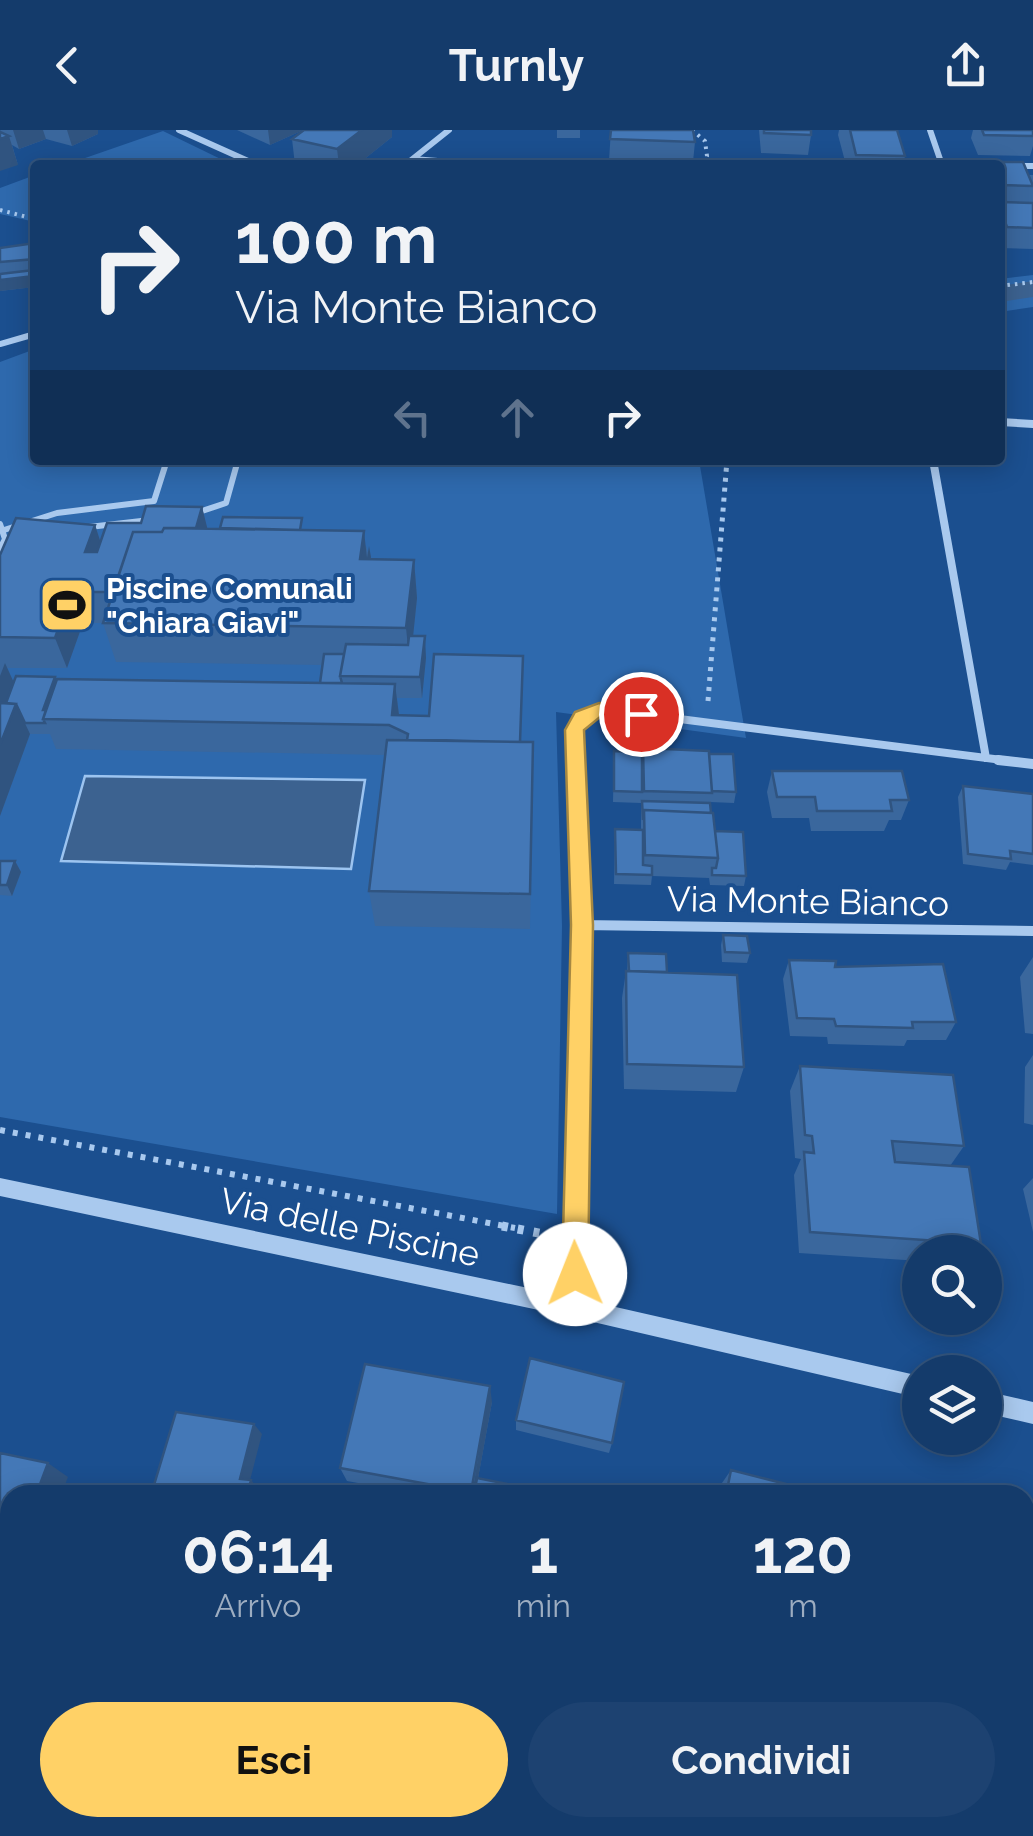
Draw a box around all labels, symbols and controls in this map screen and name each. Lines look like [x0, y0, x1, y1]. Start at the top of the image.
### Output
icon: back [40, 38, 95, 93]
icon: share [938, 38, 993, 93]
text: Turnly [449, 39, 584, 92]
text: 100 m [235, 197, 438, 279]
icon: right [70, 200, 200, 330]
text: Via Monte Bianco [235, 281, 598, 334]
icon: left [385, 390, 440, 445]
icon: ahead [490, 390, 545, 445]
icon: right [595, 390, 650, 445]
place label: Piscine Comunali "Chiara Giavi" [106, 571, 353, 640]
sports icon: Piscine Comunali "Chiara Giavi" [37, 575, 97, 635]
pin [599, 672, 684, 757]
icon: arrive [614, 687, 669, 742]
street label: Via Monte Bianco [667, 878, 949, 924]
street label: Via delle Piscine [216, 1179, 484, 1275]
position arrow [523, 1222, 627, 1326]
map controls [902, 1235, 1002, 1455]
button: search [902, 1235, 1002, 1335]
button: layers [902, 1355, 1002, 1455]
text: 06:14 [182, 1517, 334, 1587]
text: 1 [529, 1517, 558, 1587]
text: 120 [753, 1517, 853, 1587]
text: Arrivo [215, 1587, 301, 1624]
text: min [516, 1587, 571, 1624]
text: m [788, 1587, 818, 1624]
button: Esci [40, 1702, 508, 1817]
button: Condividi [528, 1702, 995, 1817]

